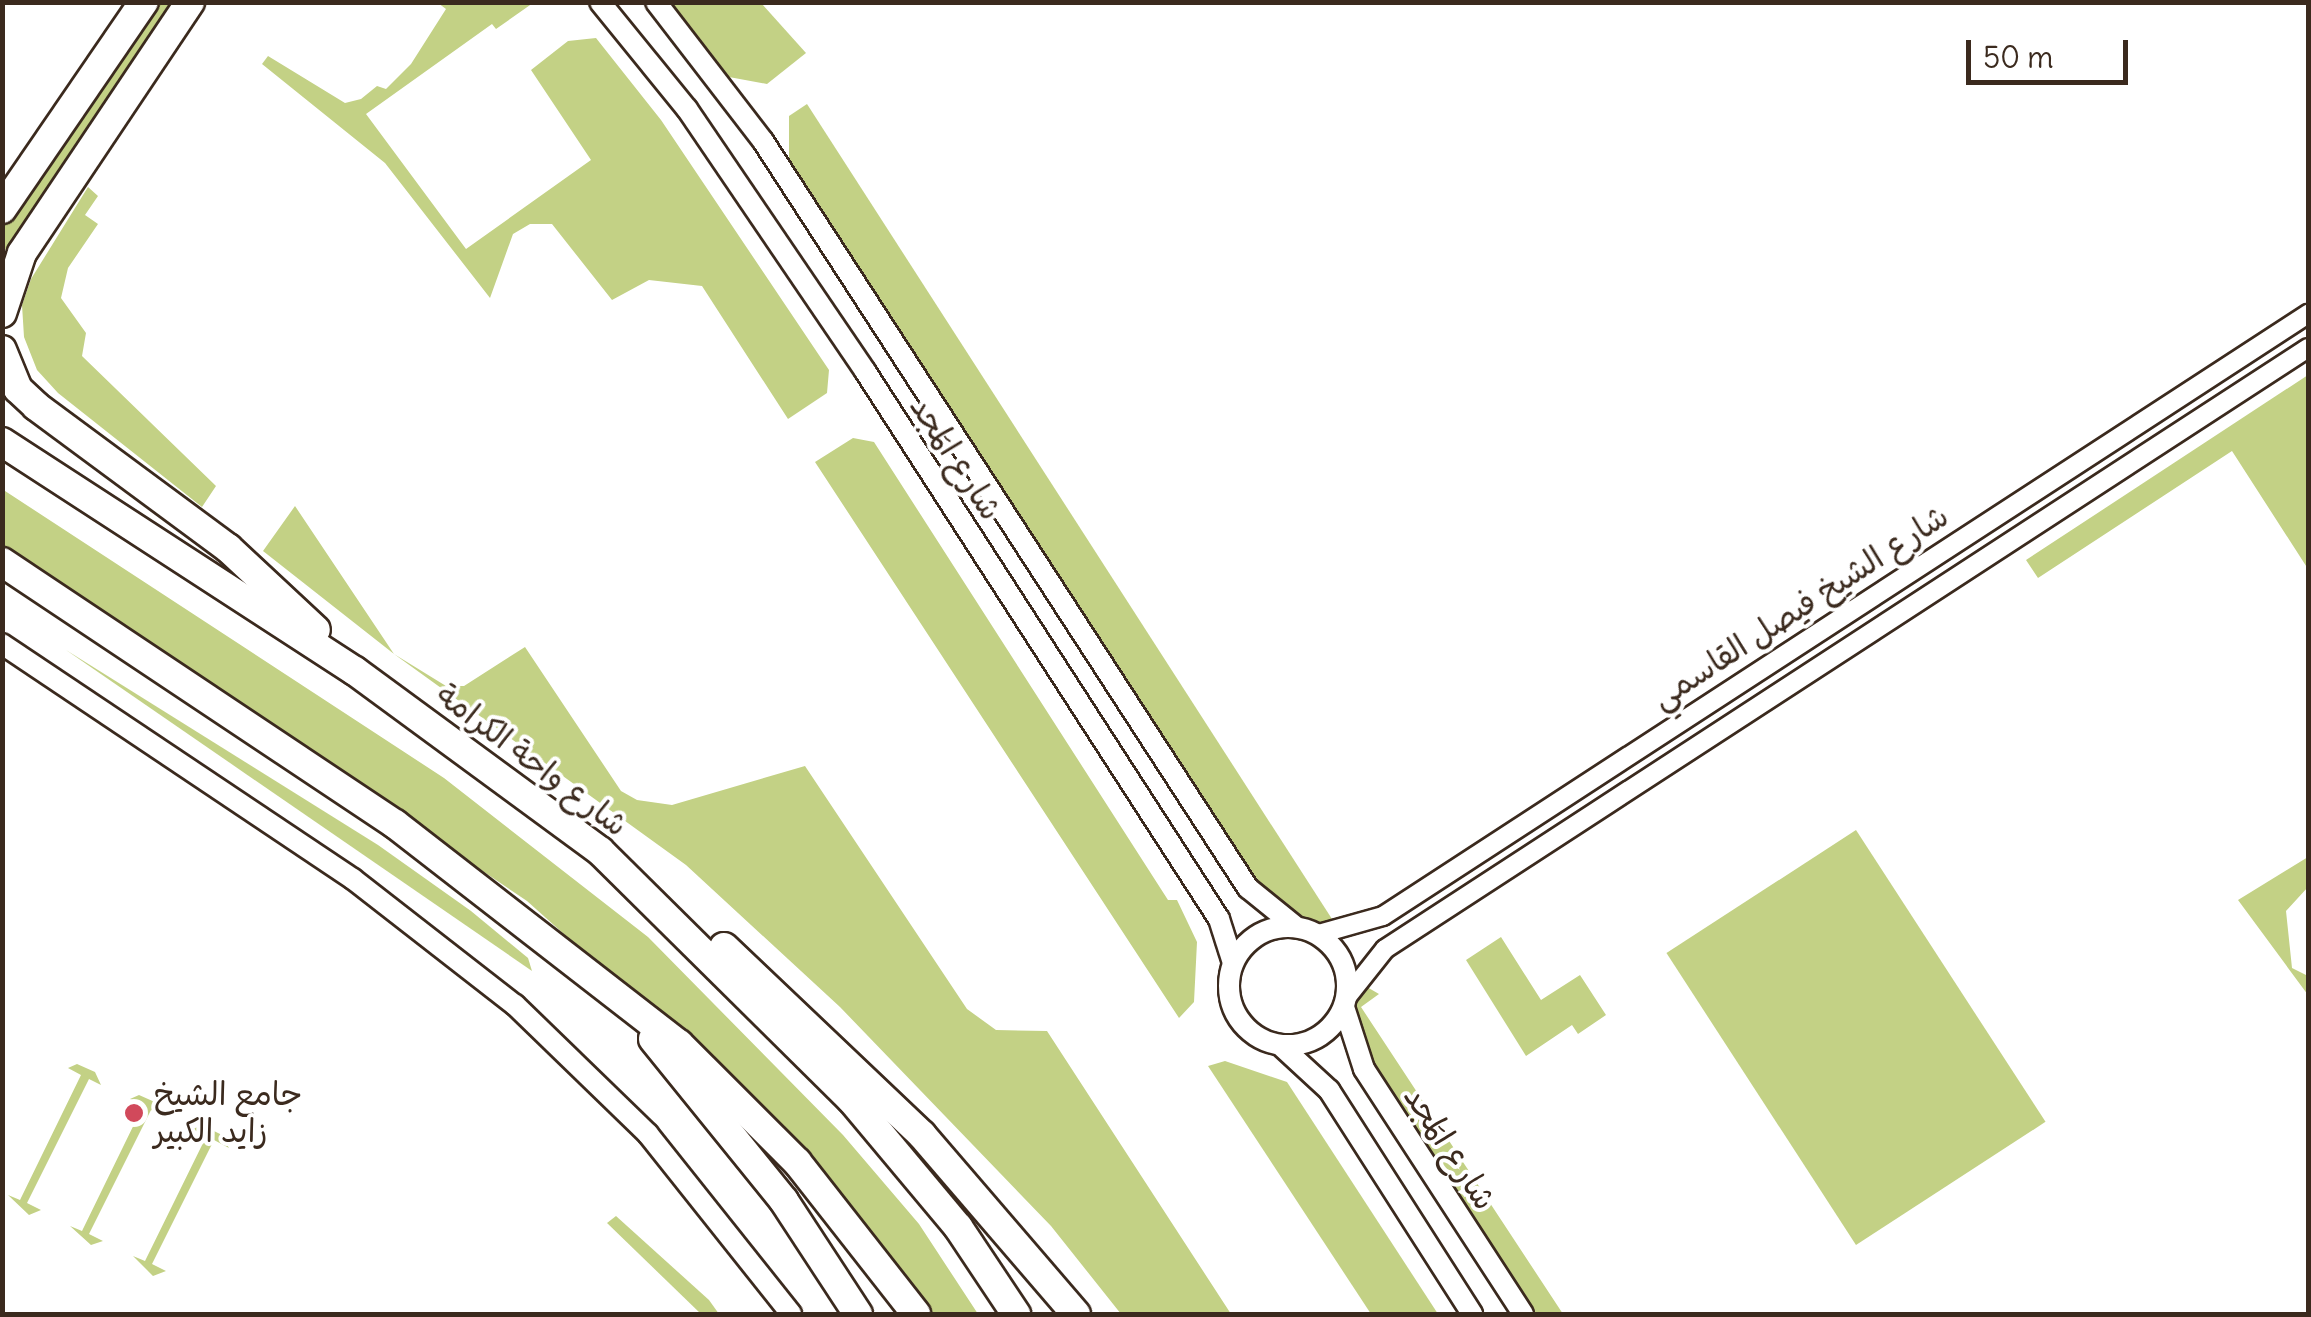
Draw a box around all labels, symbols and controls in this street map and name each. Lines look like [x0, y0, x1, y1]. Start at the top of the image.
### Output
scale bar [1971, 20, 2134, 82]
text: 50 m [1983, 38, 2053, 76]
street label: شارع المَجد [902, 389, 1010, 527]
street label: شارع الشيخ فيصل القاسمي [1645, 497, 1955, 717]
street label: شارع واحة الكرامة [429, 675, 635, 845]
place label: جامع الشيخ زايد الكبير [154, 1076, 302, 1151]
street label: شارع المَجد [1396, 1079, 1504, 1217]
marker: جامع الشيخ زايد الكبير [123, 1102, 145, 1124]

